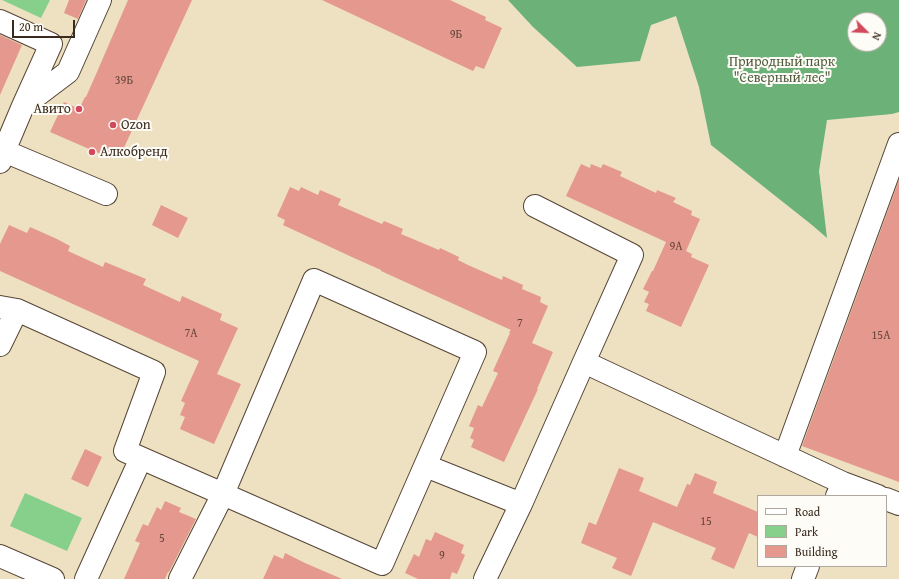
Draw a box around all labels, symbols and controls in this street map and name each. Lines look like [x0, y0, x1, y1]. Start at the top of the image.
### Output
scale bar [14, 12, 77, 38]
north arrow [847, 12, 887, 52]
text: 20 m [19, 18, 43, 35]
house number: 9Б [450, 28, 462, 42]
text: N [868, 30, 886, 43]
park label: Природный парк "Северный лес" [729, 54, 835, 86]
house number: 39Б [115, 74, 133, 88]
place label: Авито [33, 101, 71, 117]
marker: Авито [74, 104, 84, 114]
place label: Ozon [121, 117, 151, 133]
marker: Ozon [108, 120, 118, 130]
place label: Алкобренд [100, 144, 168, 160]
marker: Алкобренд [87, 147, 97, 157]
house number: 9А [669, 240, 683, 254]
house number: 7 [517, 317, 523, 331]
house number: 7А [184, 327, 198, 341]
house number: 15А [872, 329, 890, 343]
legend [757, 495, 887, 567]
text: Road [795, 503, 820, 520]
house number: 15 [700, 515, 712, 529]
text: Park [795, 523, 818, 540]
house number: 5 [159, 532, 165, 546]
text: Building [795, 543, 838, 560]
house number: 9 [439, 549, 445, 563]

